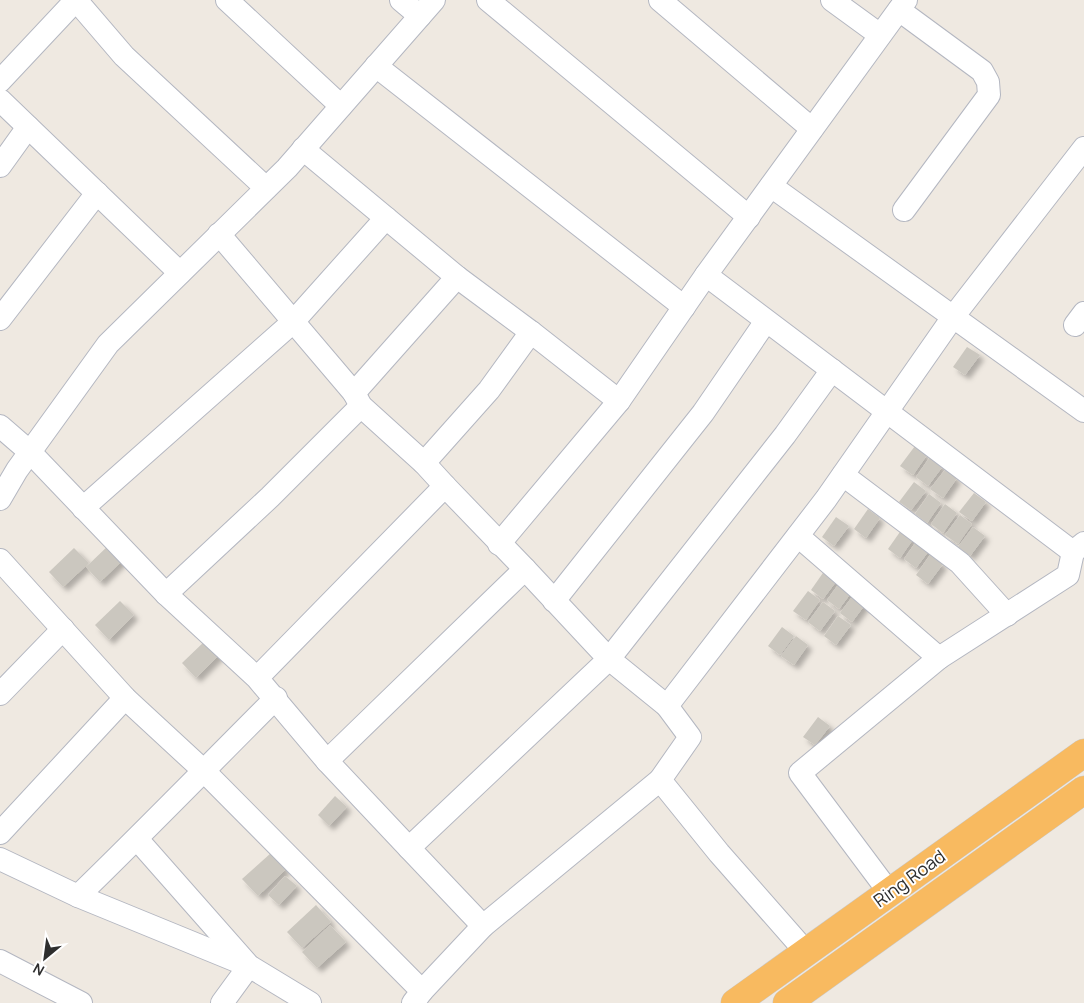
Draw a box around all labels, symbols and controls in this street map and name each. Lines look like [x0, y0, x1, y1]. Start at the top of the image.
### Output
street label: Ring Road [868, 844, 950, 912]
north arrow [20, 933, 70, 983]
text: N [29, 959, 47, 981]

